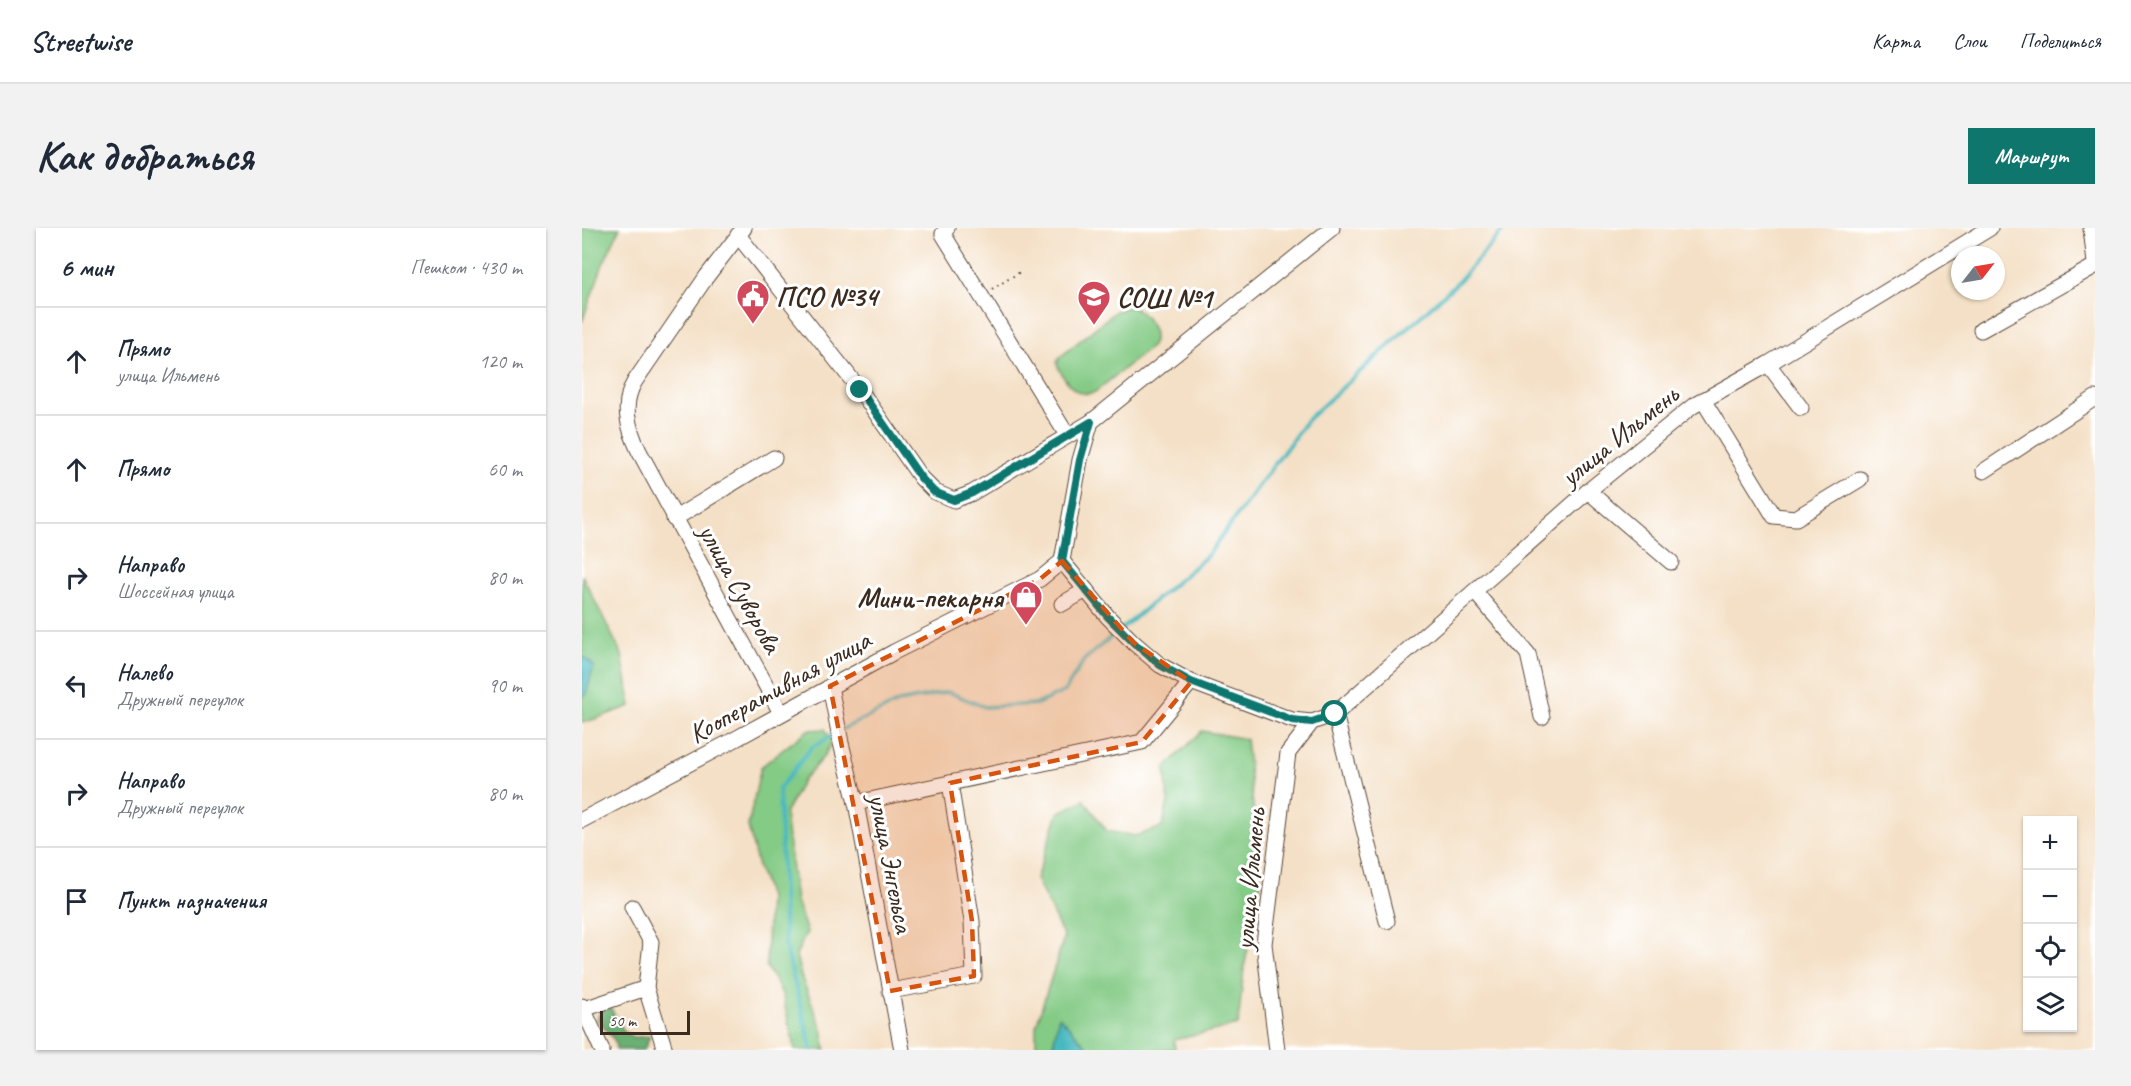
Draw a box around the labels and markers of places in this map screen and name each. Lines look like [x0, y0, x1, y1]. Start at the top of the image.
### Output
public building icon: ПСО №34 [735, 278, 771, 325]
place label: ПСО №34 [776, 279, 881, 314]
school or university icon: СОШ №1 [1076, 279, 1112, 326]
place label: СОШ №1 [1117, 280, 1215, 315]
shop icon: Мини-пекарня [1008, 579, 1044, 626]
place label: Мини-пекарня [858, 580, 1005, 615]

